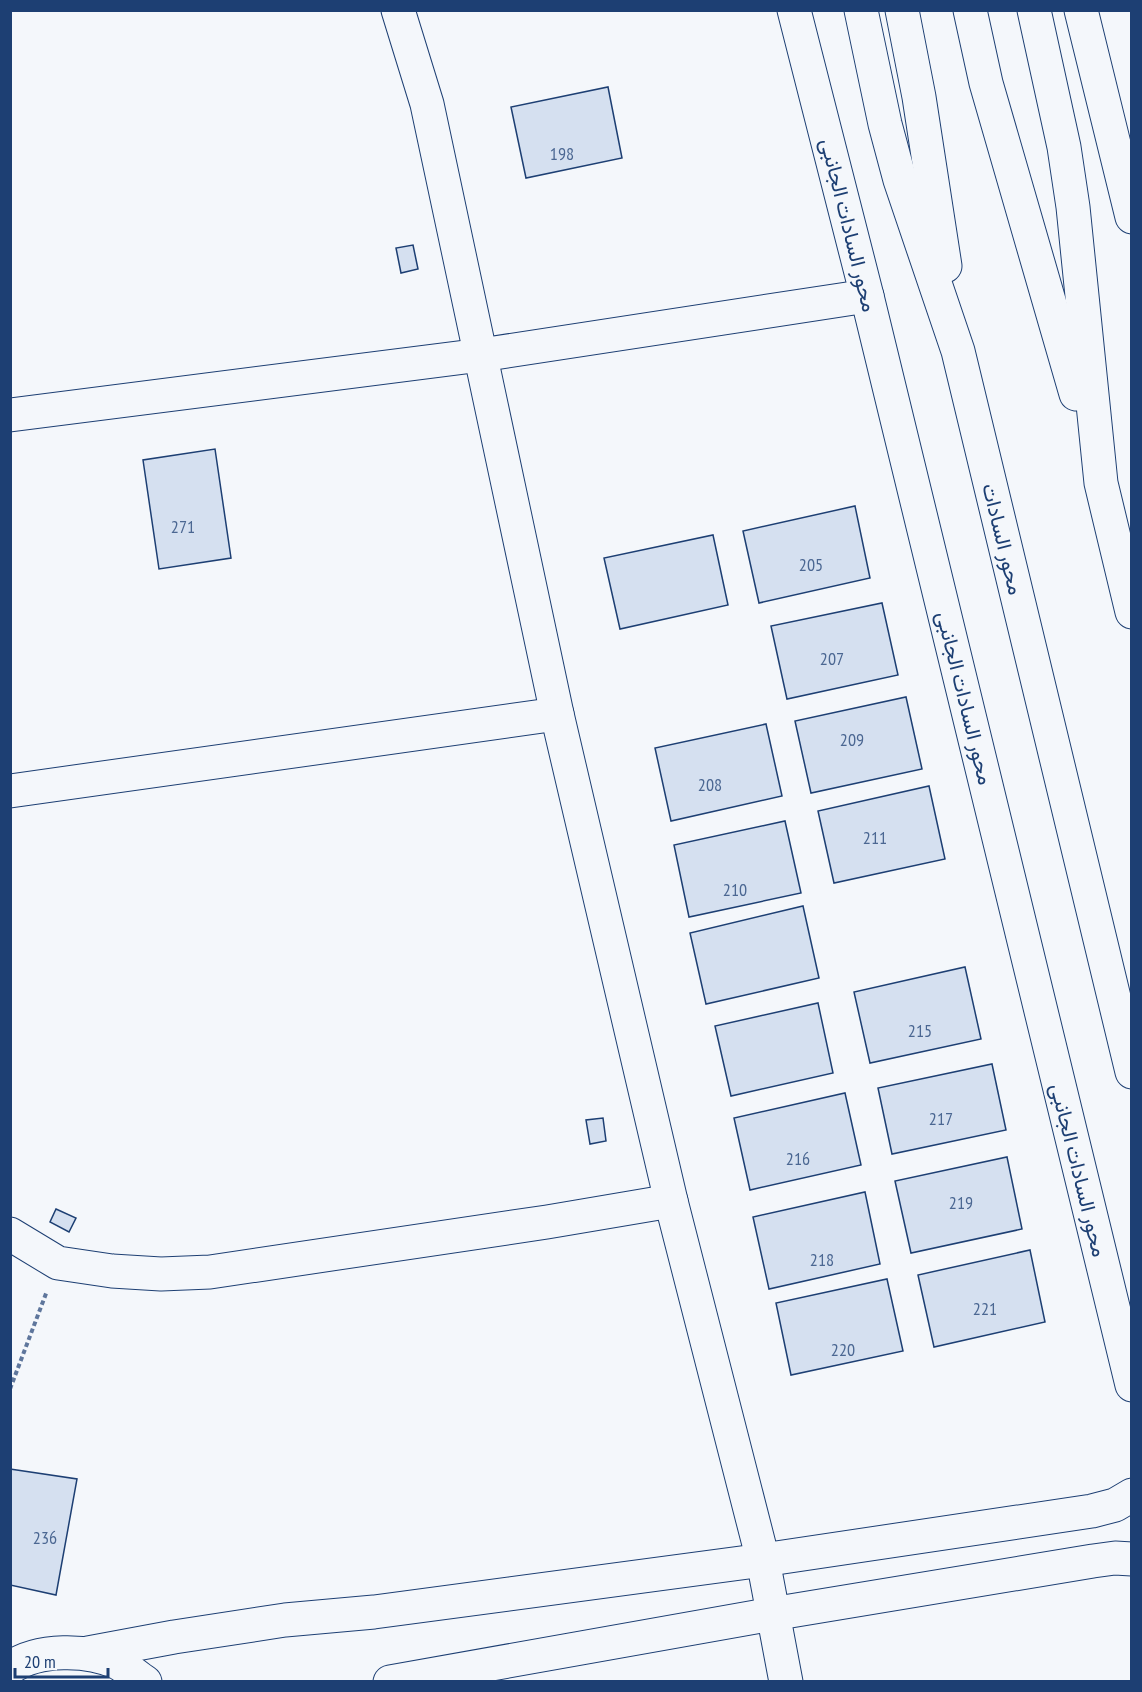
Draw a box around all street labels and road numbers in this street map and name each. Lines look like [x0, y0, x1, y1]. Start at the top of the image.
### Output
street label: محور السادات الجانبى [814, 135, 884, 315]
street label: محور السادات [976, 480, 1030, 598]
street label: محور السادات الجانبى [930, 608, 1000, 788]
street label: محور السادات الجانبى [1044, 1080, 1114, 1260]

